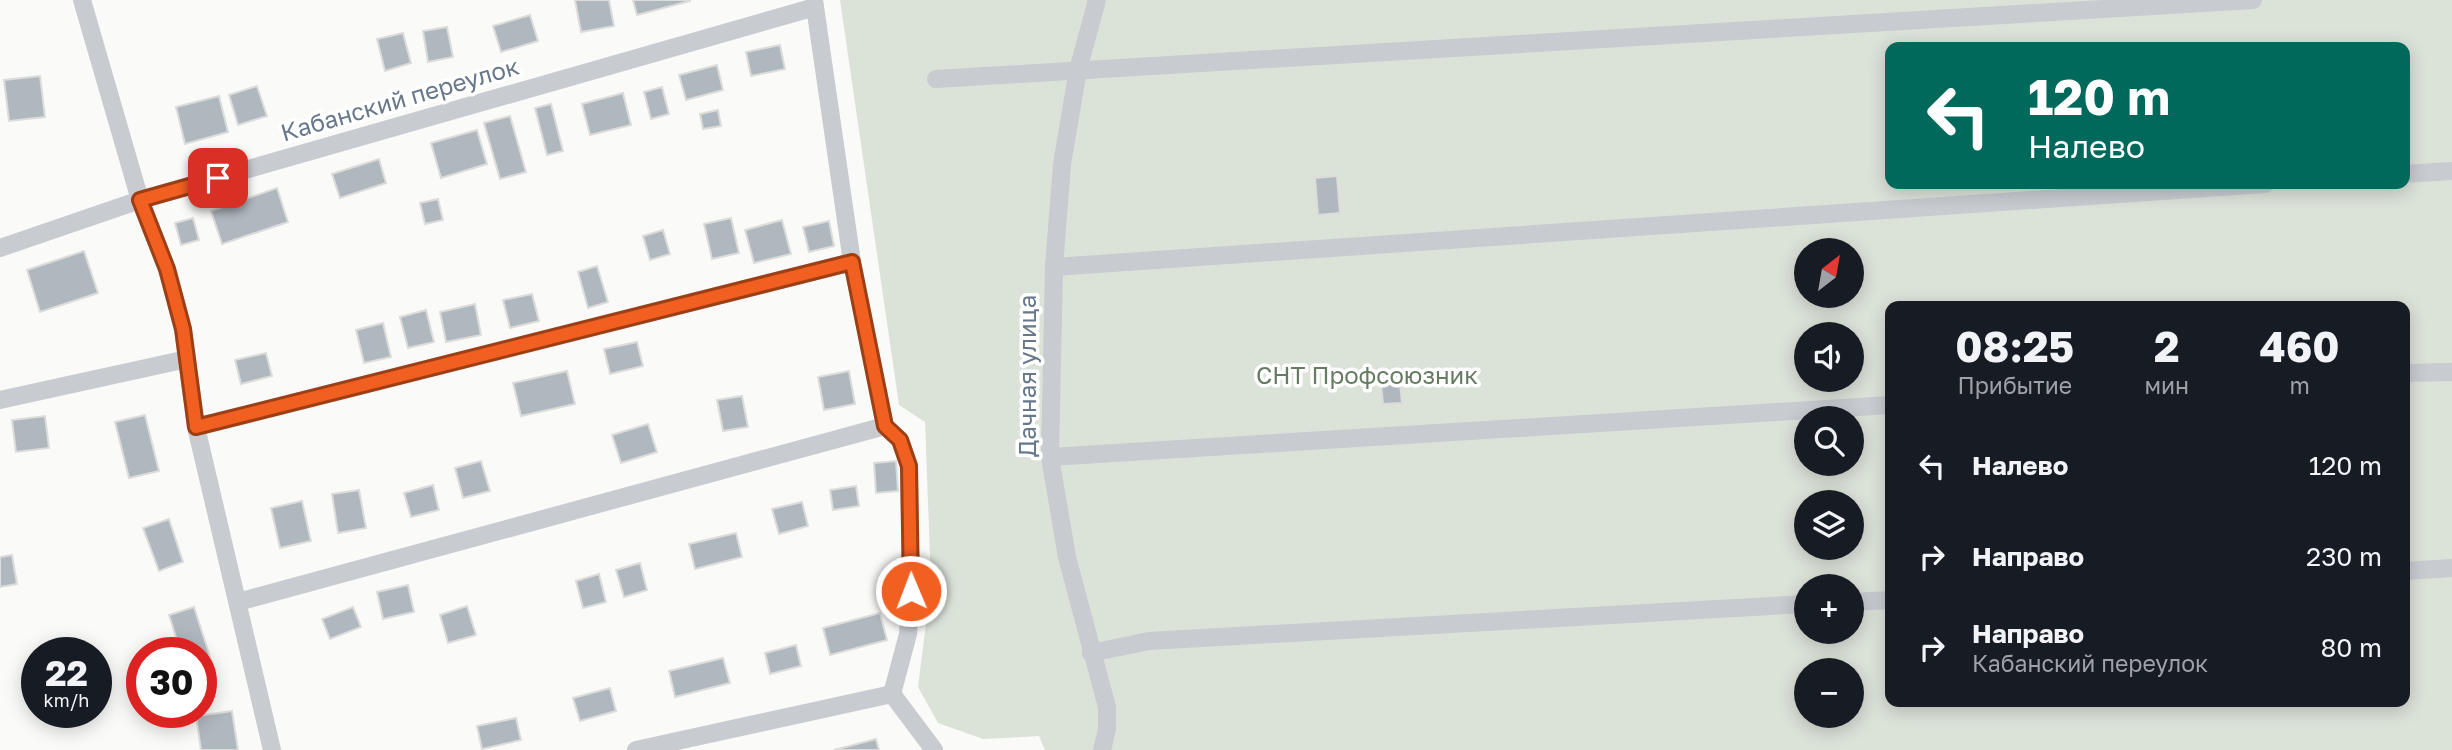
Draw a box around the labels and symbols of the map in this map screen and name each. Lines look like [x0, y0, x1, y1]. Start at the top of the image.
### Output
street label: Кабанский переулок [277, 51, 522, 146]
pin [188, 148, 248, 208]
north arrow [1794, 238, 1864, 308]
street label: Дачная улица [1012, 295, 1041, 457]
park label: СНТ Профсоюзник [1256, 360, 1478, 389]
position arrow [874, 554, 948, 628]
speed limit sign: 30 [126, 637, 217, 728]

